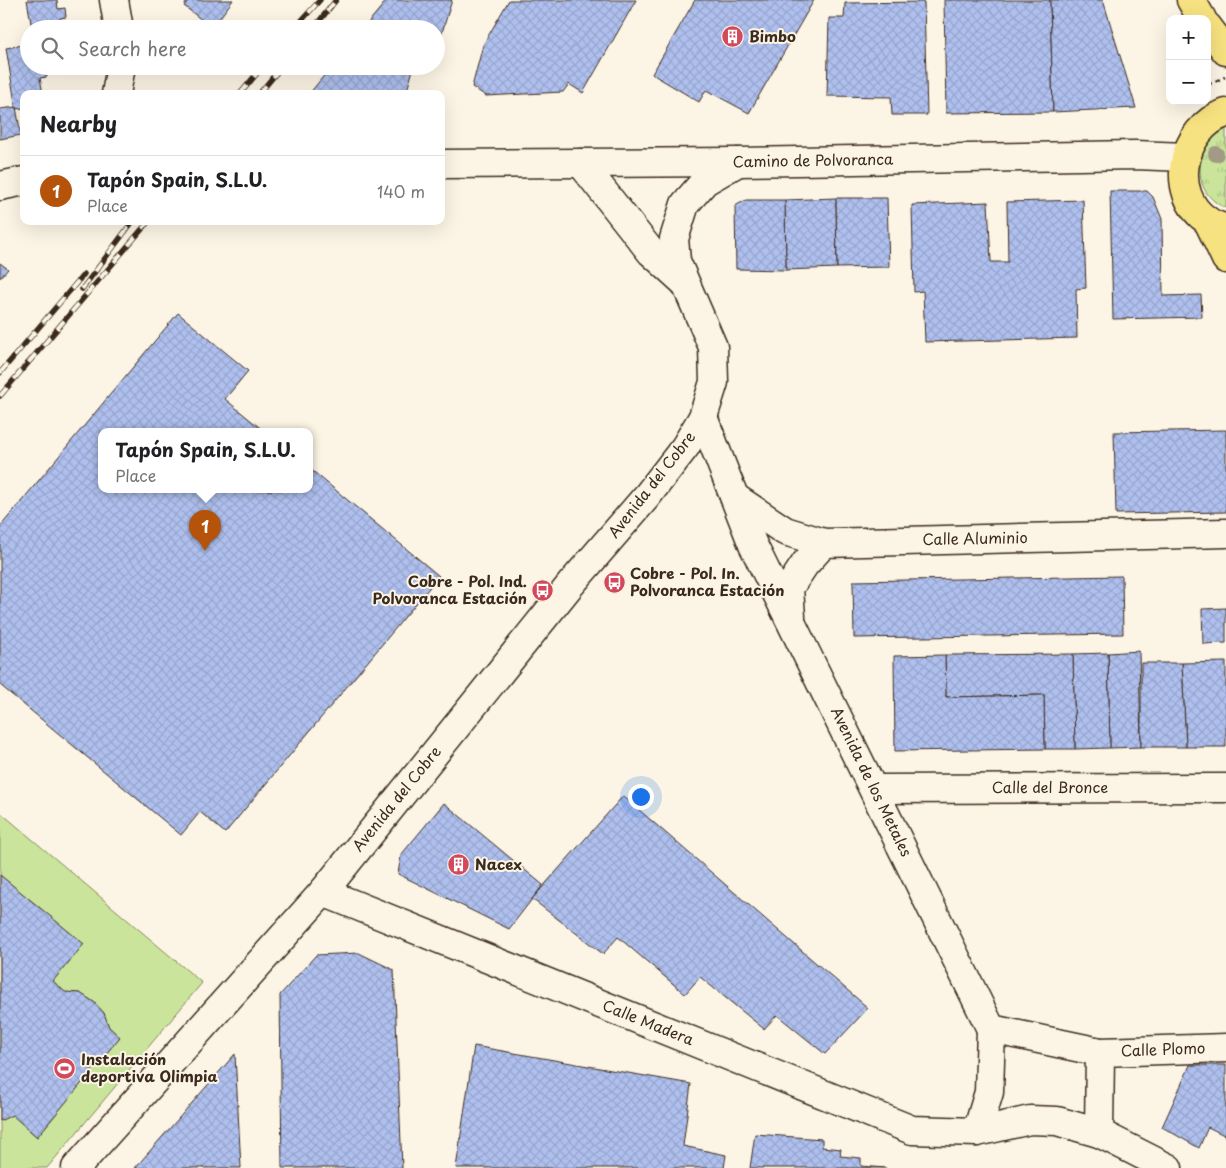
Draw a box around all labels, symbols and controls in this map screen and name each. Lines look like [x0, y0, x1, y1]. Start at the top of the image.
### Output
map controls [1166, 15, 1211, 105]
button: + [1166, 15, 1211, 60]
search box [20, 20, 445, 75]
place label: Bimbo [749, 24, 796, 47]
building icon: Bimbo [721, 25, 745, 49]
icon: search [38, 34, 66, 62]
text: Search here [78, 34, 187, 62]
button: − [1166, 60, 1211, 105]
text: Nearby [40, 107, 117, 139]
street label: Camino de Polvoranca [732, 147, 894, 172]
text: Tapón Spain, S.L.U. [87, 165, 267, 193]
text: 1 [52, 179, 60, 203]
text: 140 m [377, 179, 425, 203]
text: Place [87, 193, 128, 217]
street label: Avenida del Cobre [602, 426, 700, 542]
popup [98, 428, 313, 493]
text: Tapón Spain, S.L.U. [115, 435, 296, 463]
text: Place [115, 463, 156, 487]
pin: 1 [189, 510, 221, 551]
street label: Calle Aluminio [922, 525, 1028, 550]
place label: Cobre - Pol. In. Polvoranca Estación [630, 561, 784, 601]
place label: Cobre - Pol. Ind. Polvoranca Estación [373, 569, 527, 609]
bus stop icon: Cobre - Pol. In. Polvoranca Estación [602, 571, 626, 595]
bus stop icon: Cobre - Pol. Ind. Polvoranca Estación [531, 579, 555, 603]
street label: Avenida de los Metales [826, 703, 919, 860]
street label: Avenida del Cobre [346, 740, 446, 856]
street label: Calle del Bronce [992, 775, 1108, 798]
your location [628, 784, 654, 810]
place label: Nacex [475, 852, 522, 875]
building icon: Nacex [447, 853, 471, 877]
street label: Calle Madera [599, 993, 698, 1051]
street label: Calle Plomo [1120, 1036, 1206, 1061]
place label: Instalación deportiva Olimpia [81, 1047, 218, 1087]
sports icon: Instalación deportiva Olimpia [53, 1057, 77, 1081]

